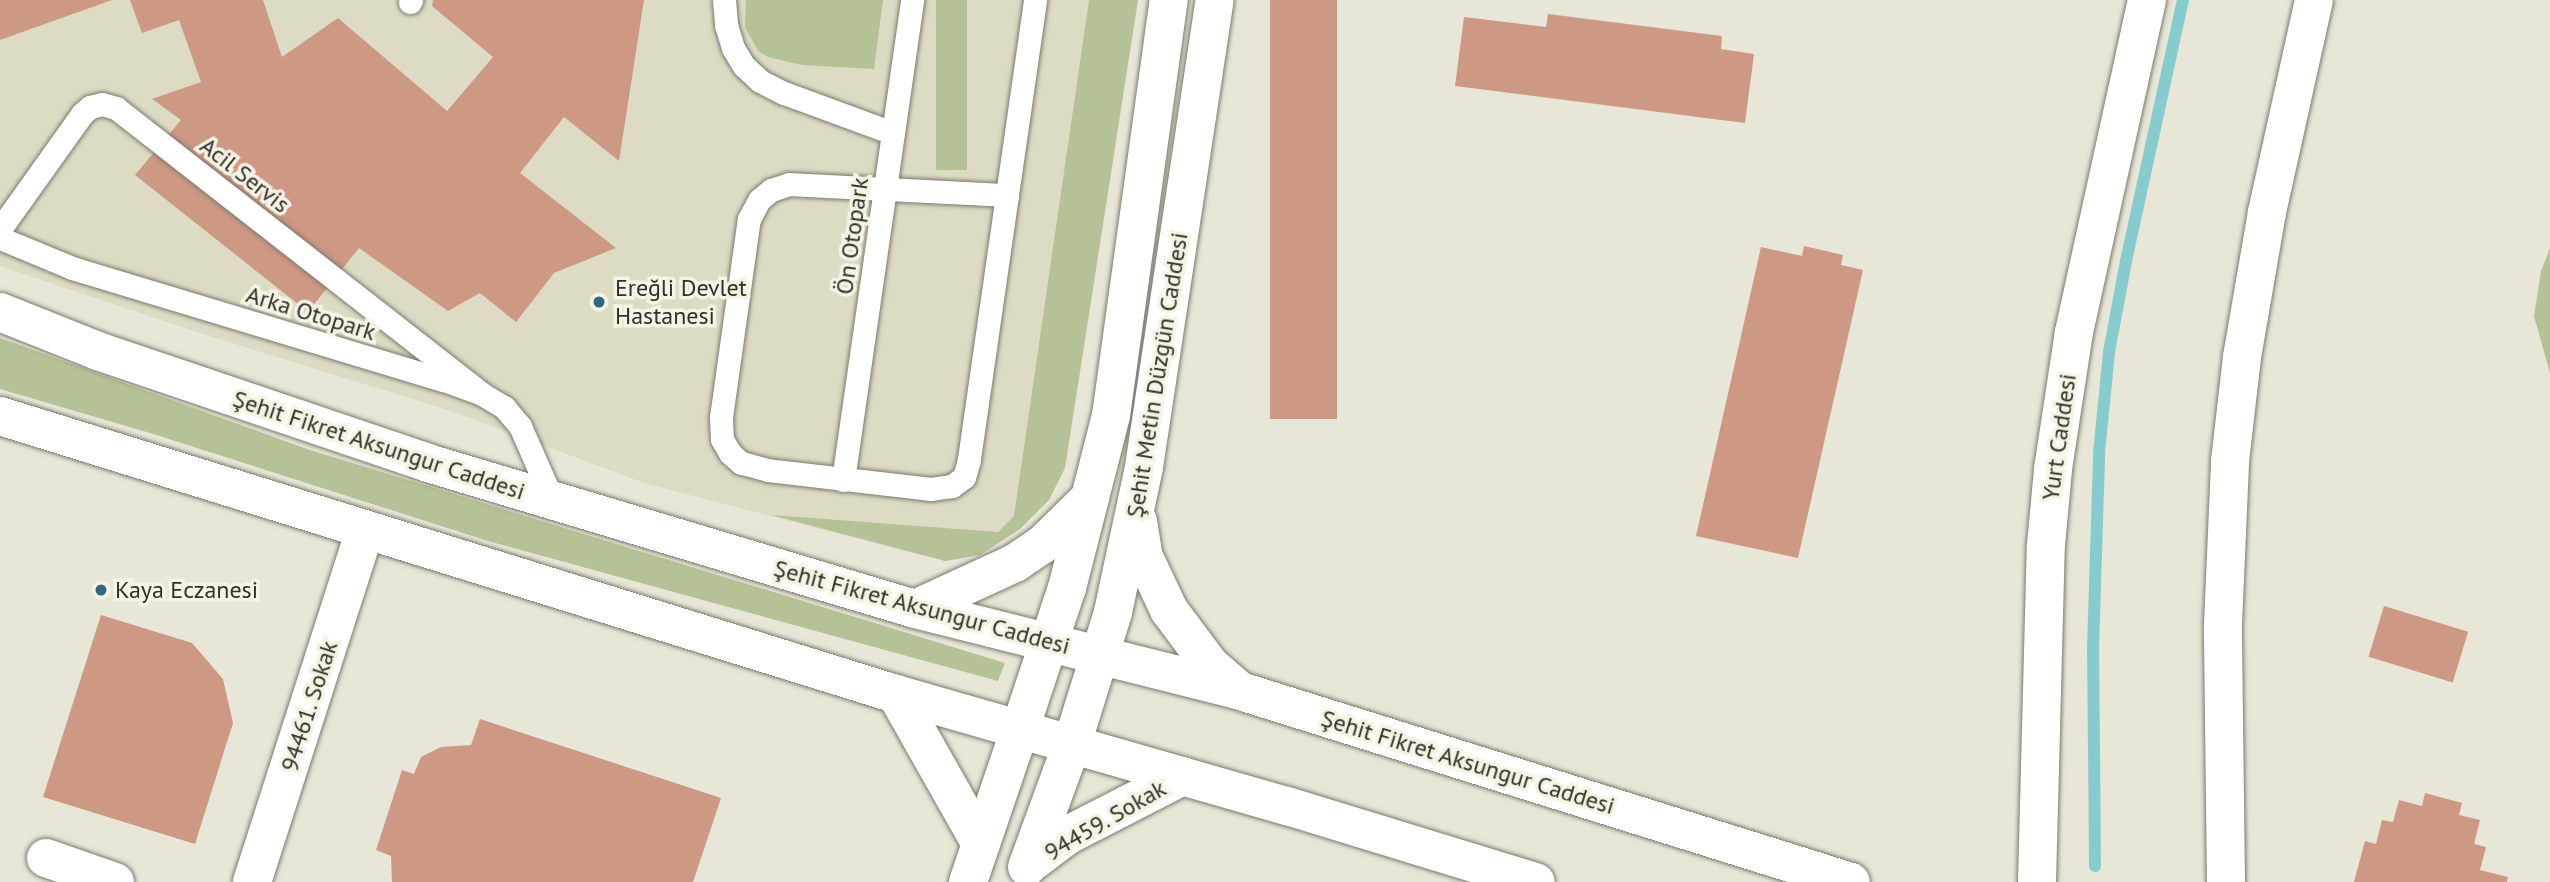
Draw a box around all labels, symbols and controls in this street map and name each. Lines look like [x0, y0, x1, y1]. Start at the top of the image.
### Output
street label: Acil Servis [195, 131, 295, 219]
street label: Ön Otopark [830, 176, 874, 296]
street label: Şehit Metin Düzgün Caddesi [1120, 230, 1194, 520]
place label: Ereğli Devlet Hastanesi [615, 274, 747, 330]
street label: Arka Otopark [243, 280, 379, 346]
marker: Ereğli Devlet Hastanesi [589, 292, 609, 312]
street label: Yurt Caddesi [2036, 372, 2082, 502]
street label: Şehit Fikret Aksungur Caddesi [229, 384, 529, 506]
street label: Şehit Fikret Aksungur Caddesi [770, 553, 1074, 661]
place label: Kaya Eczanesi [115, 576, 258, 604]
marker: Kaya Eczanesi [93, 582, 109, 598]
street label: 94461. Sokak [274, 636, 344, 776]
street label: Şehit Fikret Aksungur Caddesi [1317, 703, 1619, 821]
street label: 94459. Sokak [1038, 773, 1172, 867]

